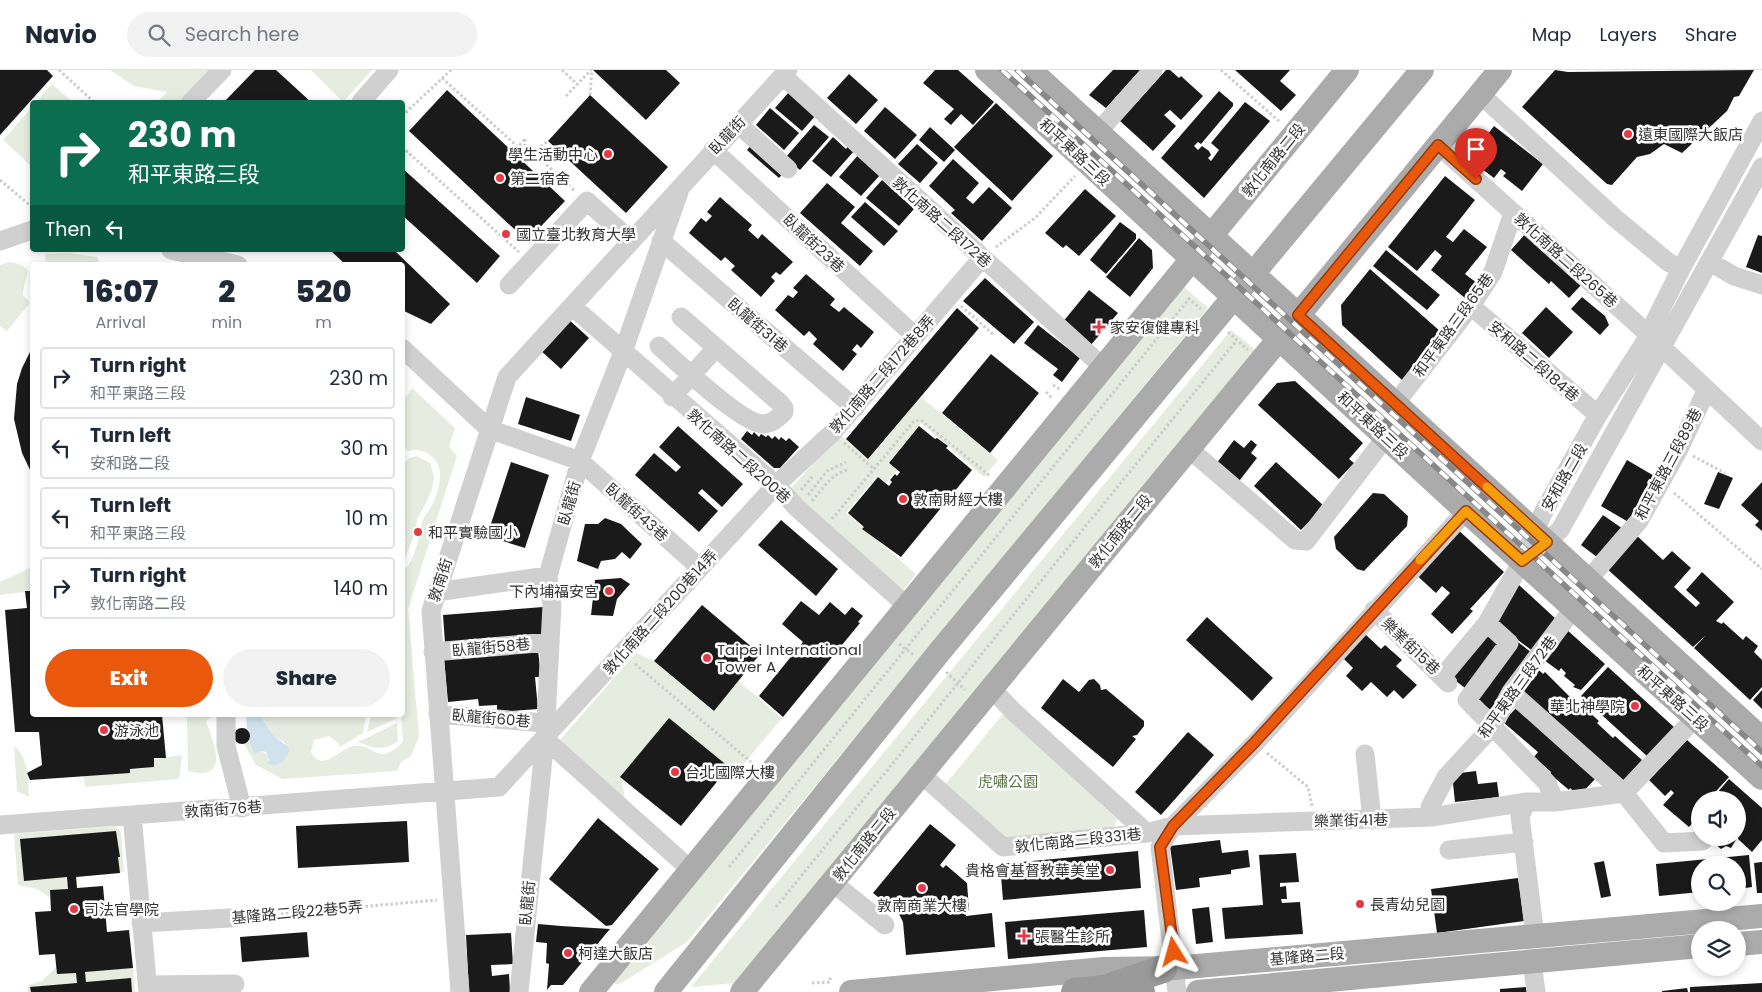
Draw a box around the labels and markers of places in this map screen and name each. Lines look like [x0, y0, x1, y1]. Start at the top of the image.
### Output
place label: 遠東國際大飯店 [1638, 124, 1743, 145]
pin [1455, 128, 1497, 179]
marker: 遠東國際大飯店 [1622, 128, 1634, 140]
place label: 學生活動中心 [508, 144, 598, 165]
marker: 學生活動中心 [602, 148, 614, 160]
place label: 第二宿舍 [510, 168, 570, 189]
marker: 第二宿舍 [494, 172, 506, 184]
place label: 國立臺北教育大學 [516, 224, 636, 245]
marker: 國立臺北教育大學 [500, 228, 512, 240]
place label: 家安復健專科 [1110, 317, 1200, 338]
marker: 家安復健專科 [1092, 320, 1106, 334]
place label: 敦南財經大樓 [913, 489, 1003, 510]
marker: 敦南財經大樓 [897, 493, 909, 505]
place label: 和平實驗國小 [428, 522, 518, 543]
marker: 和平實驗國小 [412, 526, 424, 538]
place label: 下內埔福安宮 [509, 581, 599, 602]
marker: 下內埔福安宮 [603, 585, 615, 597]
place label: Taipei International Tower A [717, 639, 862, 677]
marker: Taipei International Tower A [701, 652, 713, 664]
place label: 華北神學院 [1550, 696, 1625, 717]
marker: 華北神學院 [1629, 700, 1641, 712]
place label: 游泳池 [114, 720, 159, 741]
marker: 游泳池 [98, 724, 110, 736]
place label: 台北國際大樓 [685, 762, 775, 783]
marker: 台北國際大樓 [669, 766, 681, 778]
place label: 貴格會基督教華美堂 [965, 860, 1100, 881]
marker: 貴格會基督教華美堂 [1104, 864, 1116, 876]
marker: 敦南商業大樓 [916, 882, 928, 894]
place label: 長青幼兒園 [1370, 894, 1445, 915]
place label: 敦南商業大樓 [877, 895, 967, 916]
marker: 長青幼兒園 [1354, 898, 1366, 910]
place label: 司法官學院 [84, 899, 159, 920]
marker: 司法官學院 [68, 903, 80, 915]
place label: 張醫生診所 [1035, 926, 1110, 947]
marker: 張醫生診所 [1017, 929, 1031, 943]
place label: 柯達大飯店 [578, 943, 653, 964]
marker: 柯達大飯店 [562, 947, 574, 959]

